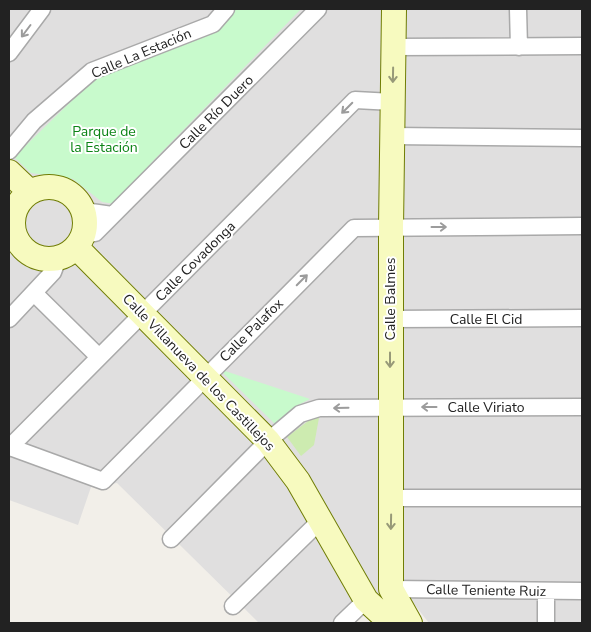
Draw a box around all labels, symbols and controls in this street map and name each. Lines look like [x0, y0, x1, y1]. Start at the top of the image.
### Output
one-way arrow [20, 24, 31, 37]
street label: Calle La Estación [88, 24, 194, 83]
one-way arrow [388, 66, 398, 83]
street label: Calle Río Duero [175, 71, 258, 154]
one-way arrow [341, 102, 353, 114]
park label: Parque de la Estación [70, 122, 138, 157]
street label: Calle Covadonga [151, 217, 240, 306]
one-way arrow [431, 222, 447, 232]
street label: Calle Balmes [381, 257, 400, 341]
one-way arrow [296, 274, 308, 286]
street label: Calle Villanueva de los Castillejos [118, 289, 279, 455]
street label: Calle Palafox [215, 294, 288, 366]
street label: Calle El Cid [450, 310, 522, 329]
one-way arrow [385, 352, 395, 368]
street label: Calle Viriato [447, 398, 525, 417]
one-way arrow [421, 402, 437, 412]
one-way arrow [333, 403, 350, 413]
one-way arrow [386, 514, 396, 530]
street label: Calle Teniente Ruiz [426, 580, 547, 601]

